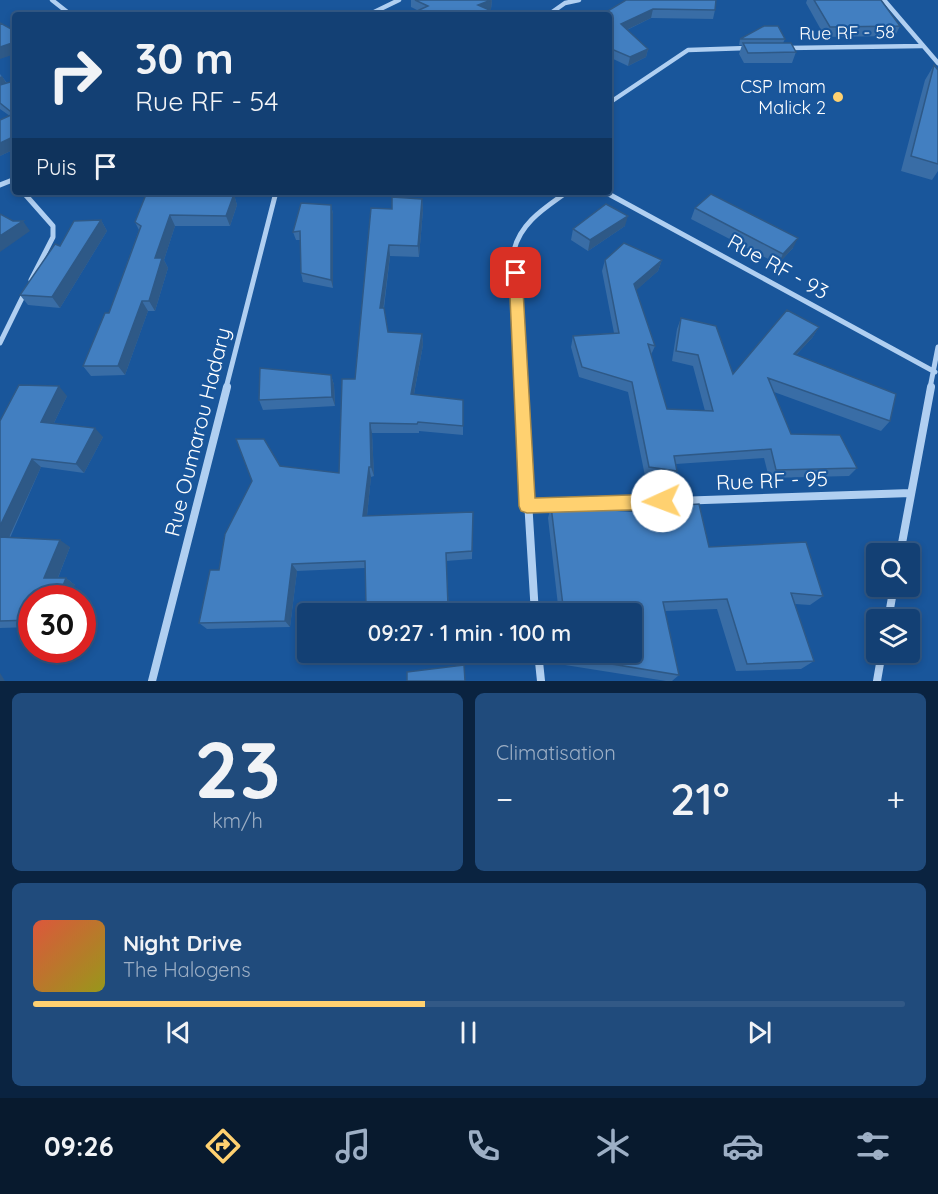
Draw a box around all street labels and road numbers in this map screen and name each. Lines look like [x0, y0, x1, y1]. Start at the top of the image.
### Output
street label: Rue RF - 58 [799, 20, 895, 45]
street label: Rue RF - 93 [723, 228, 834, 305]
street label: Rue Oumarou Hadary [158, 324, 236, 539]
street label: Rue RF - 95 [715, 465, 828, 495]

